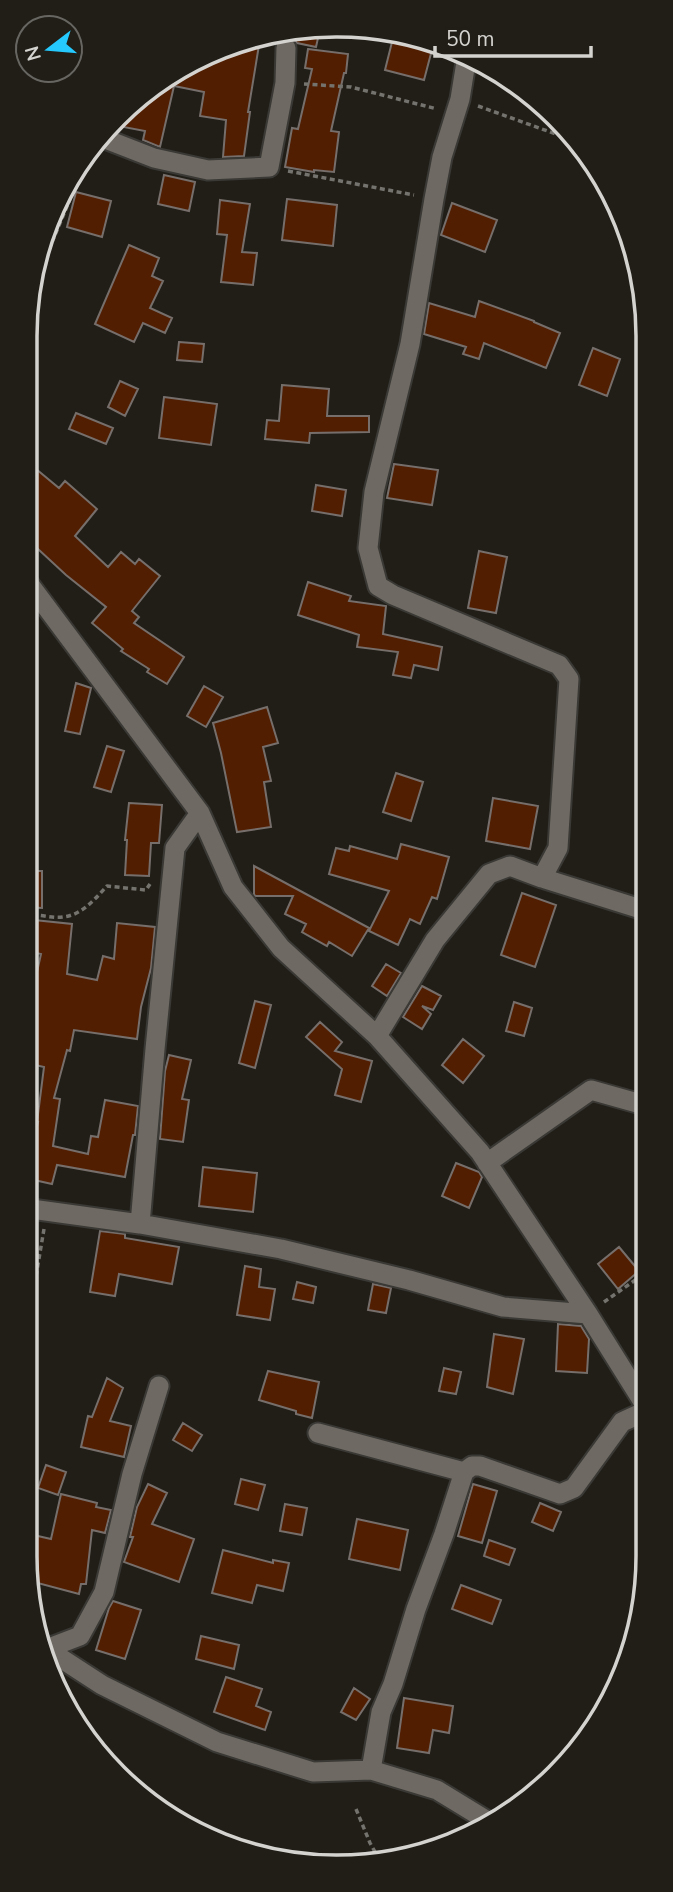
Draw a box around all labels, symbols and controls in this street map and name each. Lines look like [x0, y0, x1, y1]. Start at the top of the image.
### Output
north arrow [14, 14, 84, 84]
scale bar [435, 14, 591, 58]
text: 50 m [446, 25, 495, 53]
text: N [19, 43, 48, 64]

